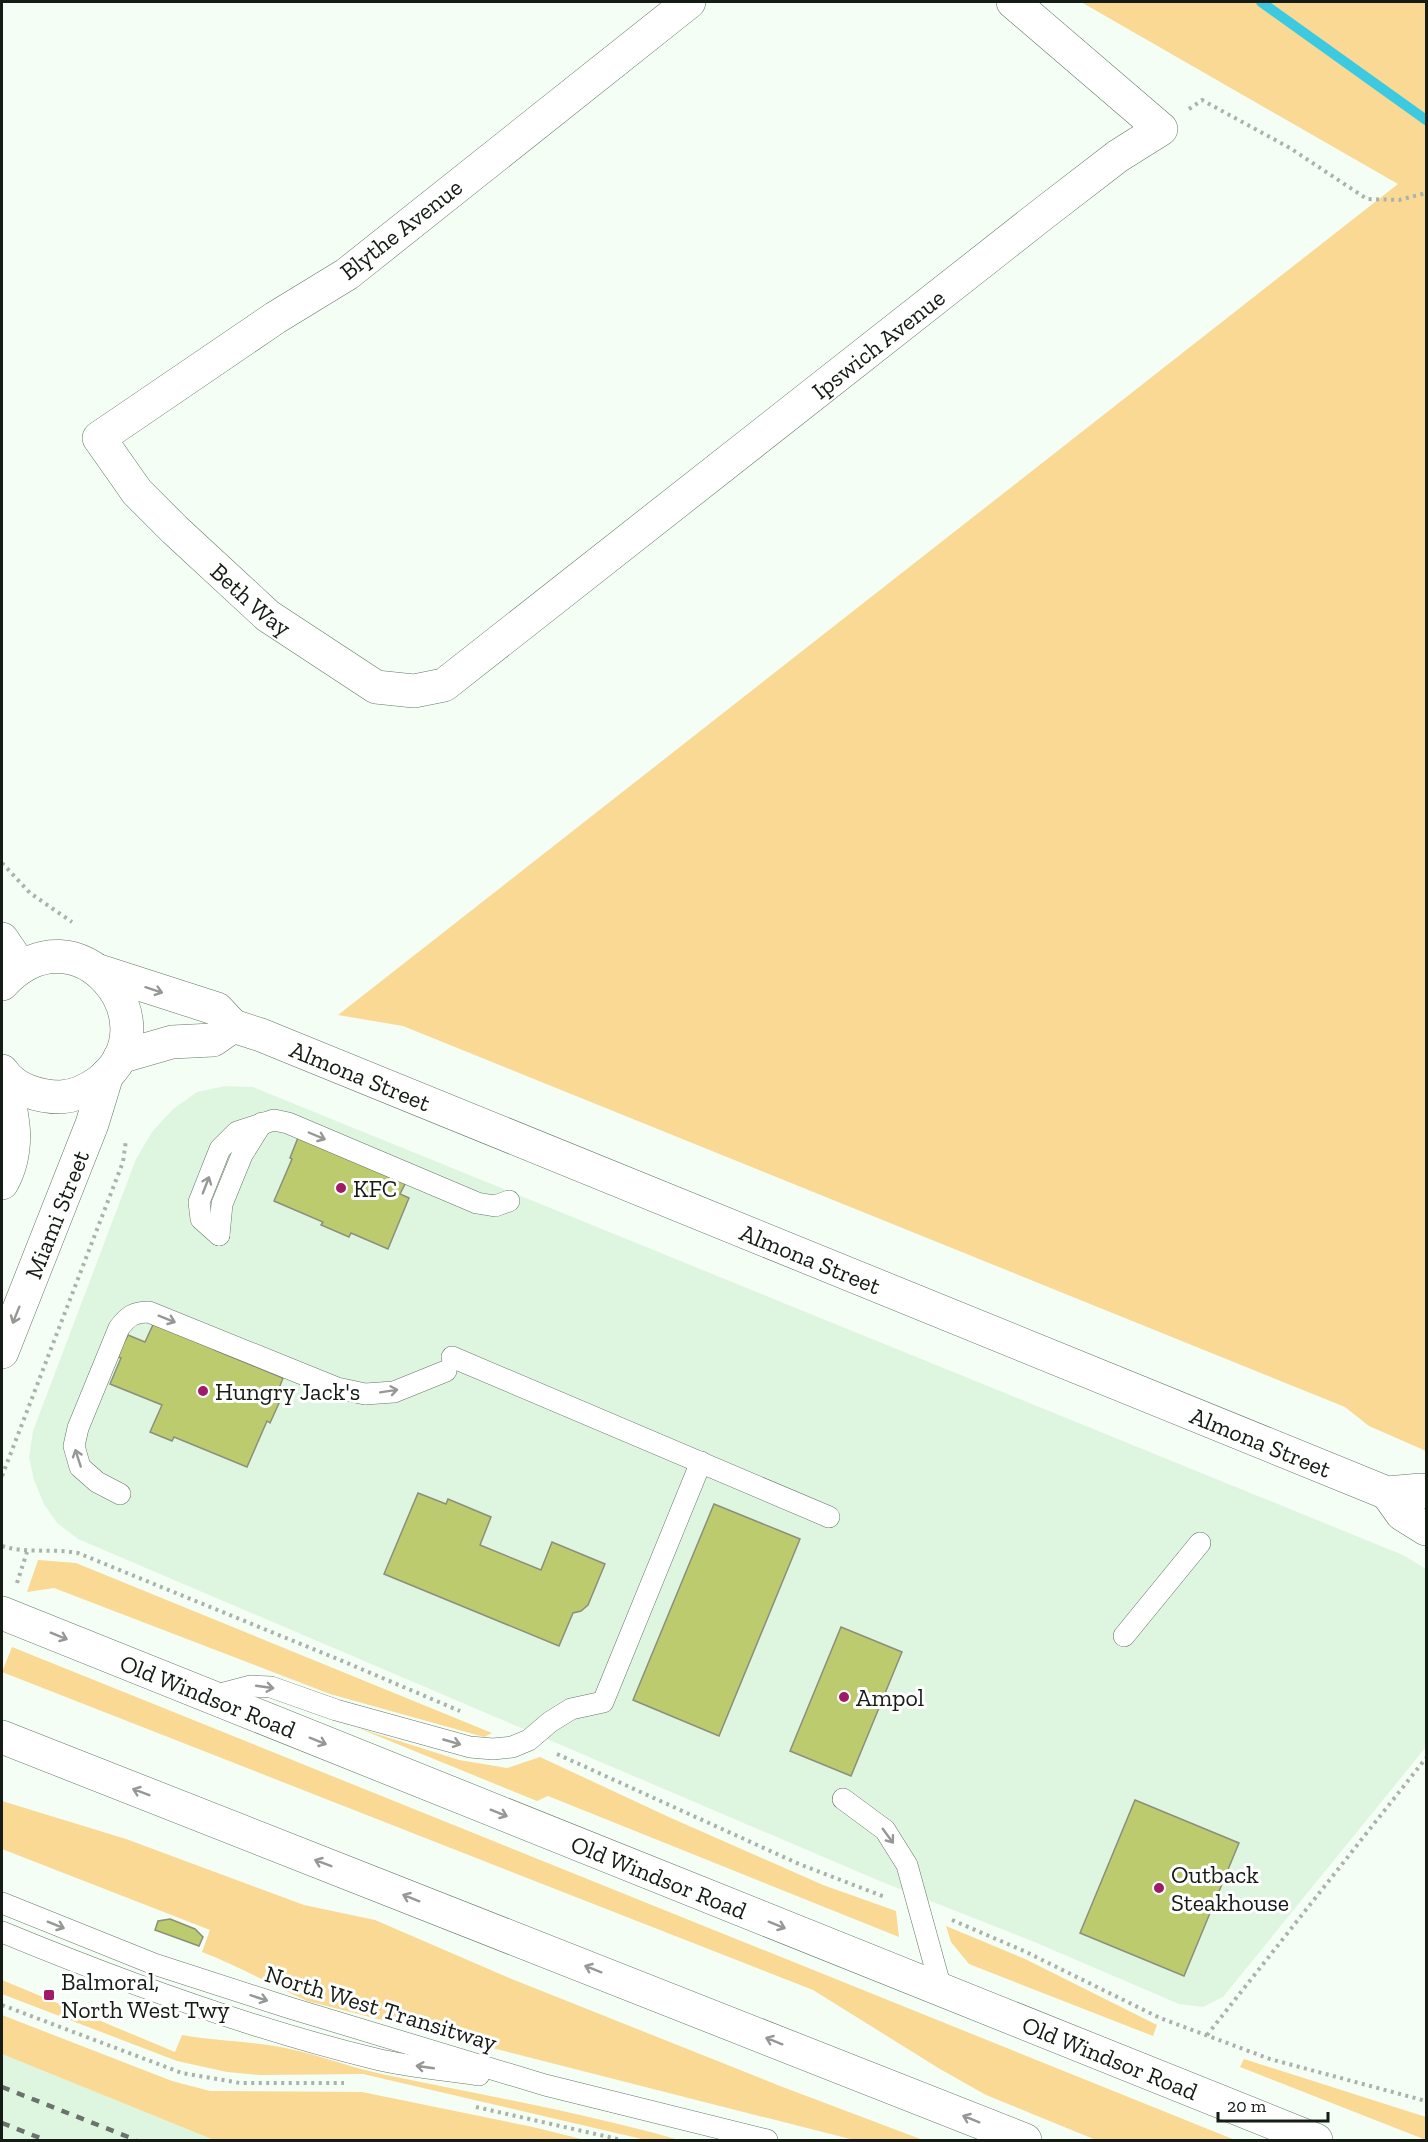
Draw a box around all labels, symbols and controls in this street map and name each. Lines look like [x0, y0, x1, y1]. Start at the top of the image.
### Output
street label: Blythe Avenue [334, 172, 468, 286]
street label: Ipswich Avenue [806, 282, 950, 405]
street label: Beth Way [205, 556, 297, 642]
one-way arrow [144, 985, 163, 996]
street label: Almona Street [286, 1034, 435, 1117]
one-way arrow [308, 1131, 326, 1142]
street label: Miami Street [18, 1146, 95, 1283]
place label: KFC [353, 1174, 397, 1203]
one-way arrow [201, 1176, 212, 1195]
marker: KFC [334, 1181, 348, 1195]
street label: Almona Street [736, 1217, 885, 1300]
one-way arrow [10, 1305, 21, 1324]
one-way arrow [157, 1314, 176, 1325]
place label: Hungry Jack's [215, 1377, 360, 1406]
marker: Hungry Jack's [196, 1384, 210, 1398]
one-way arrow [379, 1385, 399, 1396]
street label: Almona Street [1186, 1400, 1335, 1483]
one-way arrow [71, 1449, 82, 1468]
one-way arrow [49, 1632, 68, 1643]
street label: Old Windsor Road [116, 1647, 300, 1744]
one-way arrow [255, 1682, 274, 1693]
place label: Ampol [856, 1683, 924, 1712]
marker: Ampol [837, 1690, 851, 1704]
one-way arrow [308, 1736, 327, 1747]
one-way arrow [442, 1736, 461, 1748]
one-way arrow [132, 1786, 151, 1797]
one-way arrow [489, 1808, 508, 1819]
one-way arrow [881, 1827, 894, 1843]
street label: Old Windsor Road [567, 1828, 751, 1925]
one-way arrow [314, 1857, 333, 1868]
place label: Outback Steakhouse [1171, 1860, 1289, 1917]
marker: Outback Steakhouse [1152, 1881, 1166, 1895]
one-way arrow [402, 1892, 421, 1903]
one-way arrow [46, 1920, 65, 1931]
one-way arrow [767, 1920, 786, 1931]
street label: North West Transitway [261, 1959, 501, 2057]
one-way arrow [584, 1963, 602, 1974]
place label: Balmoral, North West Twy [61, 1967, 230, 2024]
marker: Balmoral, North West Twy [42, 1988, 56, 2002]
one-way arrow [249, 1993, 268, 2004]
street label: Old Windsor Road [1018, 2009, 1202, 2106]
one-way arrow [765, 2035, 784, 2046]
one-way arrow [416, 2062, 435, 2073]
scale bar [1218, 2085, 1328, 2123]
text: 20 m [1227, 2095, 1267, 2117]
one-way arrow [962, 2113, 980, 2124]

